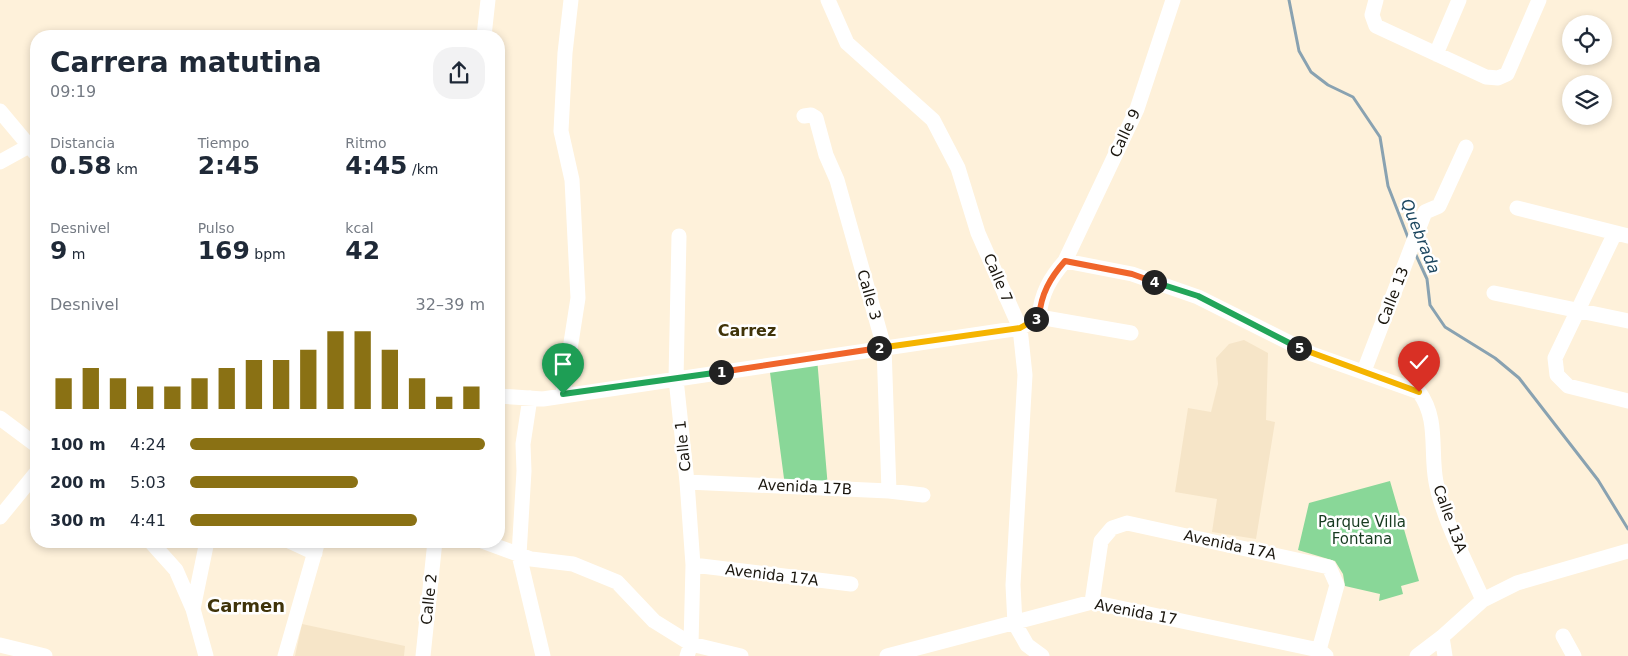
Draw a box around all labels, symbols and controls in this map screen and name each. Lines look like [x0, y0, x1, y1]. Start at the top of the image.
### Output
map controls [1562, 15, 1612, 125]
button: locate [1562, 15, 1612, 65]
text: Carrera matutina [50, 46, 322, 79]
button: share [433, 47, 485, 99]
button: layers [1562, 75, 1612, 125]
text: 09:19 [50, 82, 96, 101]
street label: Calle 9 [1106, 106, 1144, 160]
text: Distancia [50, 135, 115, 151]
text: Tiempo [198, 135, 249, 151]
text: Ritmo [345, 135, 387, 151]
text: 0.58 [50, 151, 112, 180]
text: 2:45 [198, 151, 260, 180]
text: 4:45 [345, 151, 408, 180]
text: km [112, 161, 138, 177]
text: /km [408, 161, 438, 177]
water label: Quebrada [1397, 196, 1444, 276]
text: Desnivel [50, 220, 110, 236]
text: Pulso [198, 220, 234, 236]
text: kcal [345, 220, 374, 236]
text: 9 [50, 236, 67, 265]
text: 169 [198, 236, 250, 265]
text: 42 [345, 236, 380, 265]
text: m [67, 246, 86, 262]
text: bpm [250, 246, 286, 262]
street label: Calle 7 [980, 251, 1016, 305]
street label: Calle 13 [1374, 264, 1412, 328]
street label: Calle 3 [853, 268, 885, 322]
pin: 4 [1142, 270, 1166, 294]
text: 4 [1150, 274, 1159, 290]
text: Desnivel [50, 295, 119, 314]
text: 32–39 m [416, 295, 485, 314]
pin: 3 [1024, 306, 1048, 332]
text: 3 [1032, 311, 1041, 327]
district label: Carrez [718, 321, 776, 340]
pin: 2 [866, 336, 892, 360]
pin: 5 [1286, 336, 1312, 360]
text: 2 [875, 340, 884, 356]
text: 5 [1295, 340, 1304, 356]
pin [1398, 341, 1440, 392]
pin [542, 343, 584, 394]
icon: check [1405, 348, 1433, 376]
icon: arrive [549, 350, 577, 378]
pin: 1 [708, 360, 734, 384]
text: 1 [717, 364, 726, 380]
street label: Calle 1 [671, 419, 695, 473]
text: 100 m [50, 435, 106, 454]
text: 4:24 [130, 435, 166, 454]
text: 200 m [50, 473, 106, 492]
text: 5:03 [130, 473, 166, 492]
street label: Avenida 17B [758, 476, 852, 498]
street label: Calle 13A [1429, 482, 1471, 556]
text: 300 m [50, 511, 106, 530]
text: 4:41 [130, 511, 166, 530]
park label: Parque Villa Fontana [1318, 513, 1406, 548]
street label: Avenida 17A [1182, 526, 1279, 564]
street label: Avenida 17A [724, 560, 820, 590]
street label: Calle 2 [417, 572, 441, 626]
district label: Carmen [207, 595, 285, 616]
street label: Avenida 17 [1093, 595, 1179, 629]

